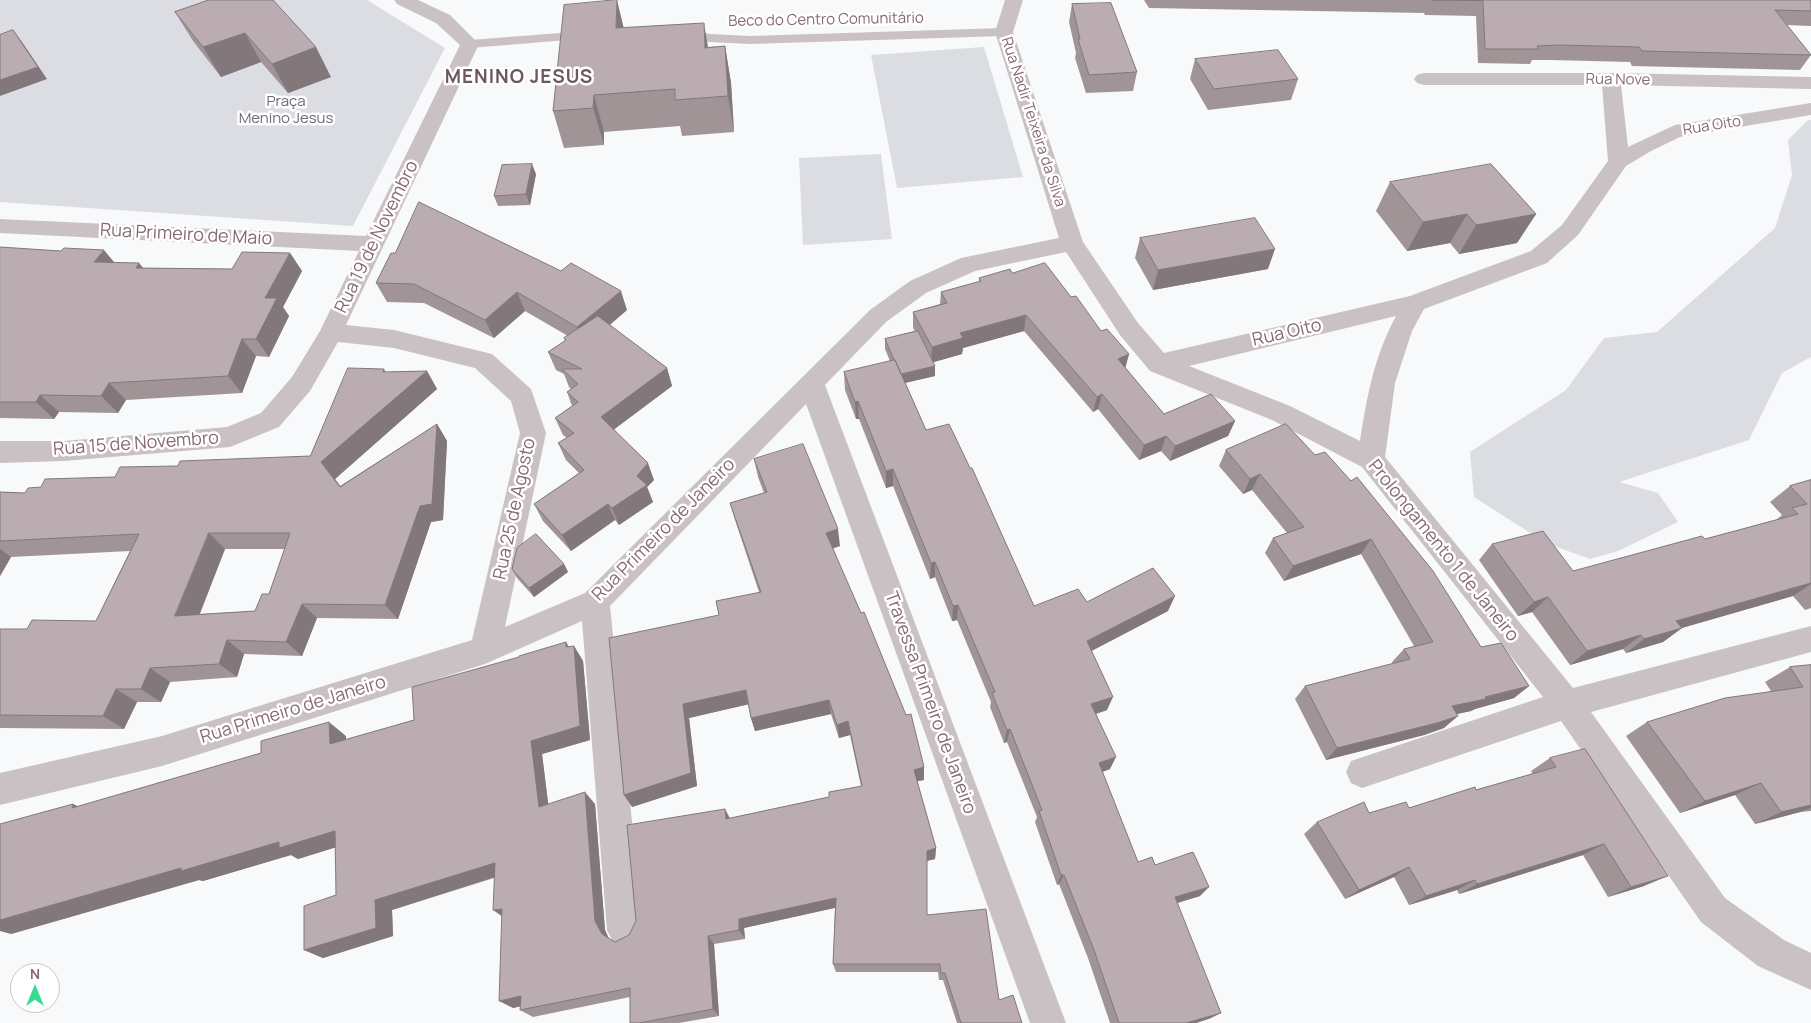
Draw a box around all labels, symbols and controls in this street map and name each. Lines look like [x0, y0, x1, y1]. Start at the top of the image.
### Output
street label: Beco do Centro Comunitário [728, 9, 924, 31]
street label: Rua Nadir Teixeira da Silva [997, 35, 1069, 209]
district label: MENINO JESUS [443, 67, 595, 89]
street label: Rua Nove [1586, 70, 1650, 90]
park label: Praça Menino Jesus [239, 93, 333, 128]
street label: Rua Oito [1682, 113, 1742, 139]
street label: Rua 19 de Novembro [331, 157, 423, 317]
street label: Rua Primeiro de Maio [99, 220, 273, 250]
street label: Rua Oito [1250, 315, 1324, 351]
street label: Rua 15 de Novembro [52, 427, 220, 461]
street label: Rua 25 de Agosto [489, 436, 541, 582]
street label: Rua Primeiro de Janeiro [588, 454, 740, 606]
street label: Prolongamento 1 de Janeiro [1363, 456, 1523, 646]
street label: Travessa Primeiro de Janeiro [880, 589, 980, 817]
street label: Rua Primeiro de Janeiro [197, 671, 389, 749]
north arrow [10, 963, 60, 1013]
text: N [30, 964, 40, 983]

